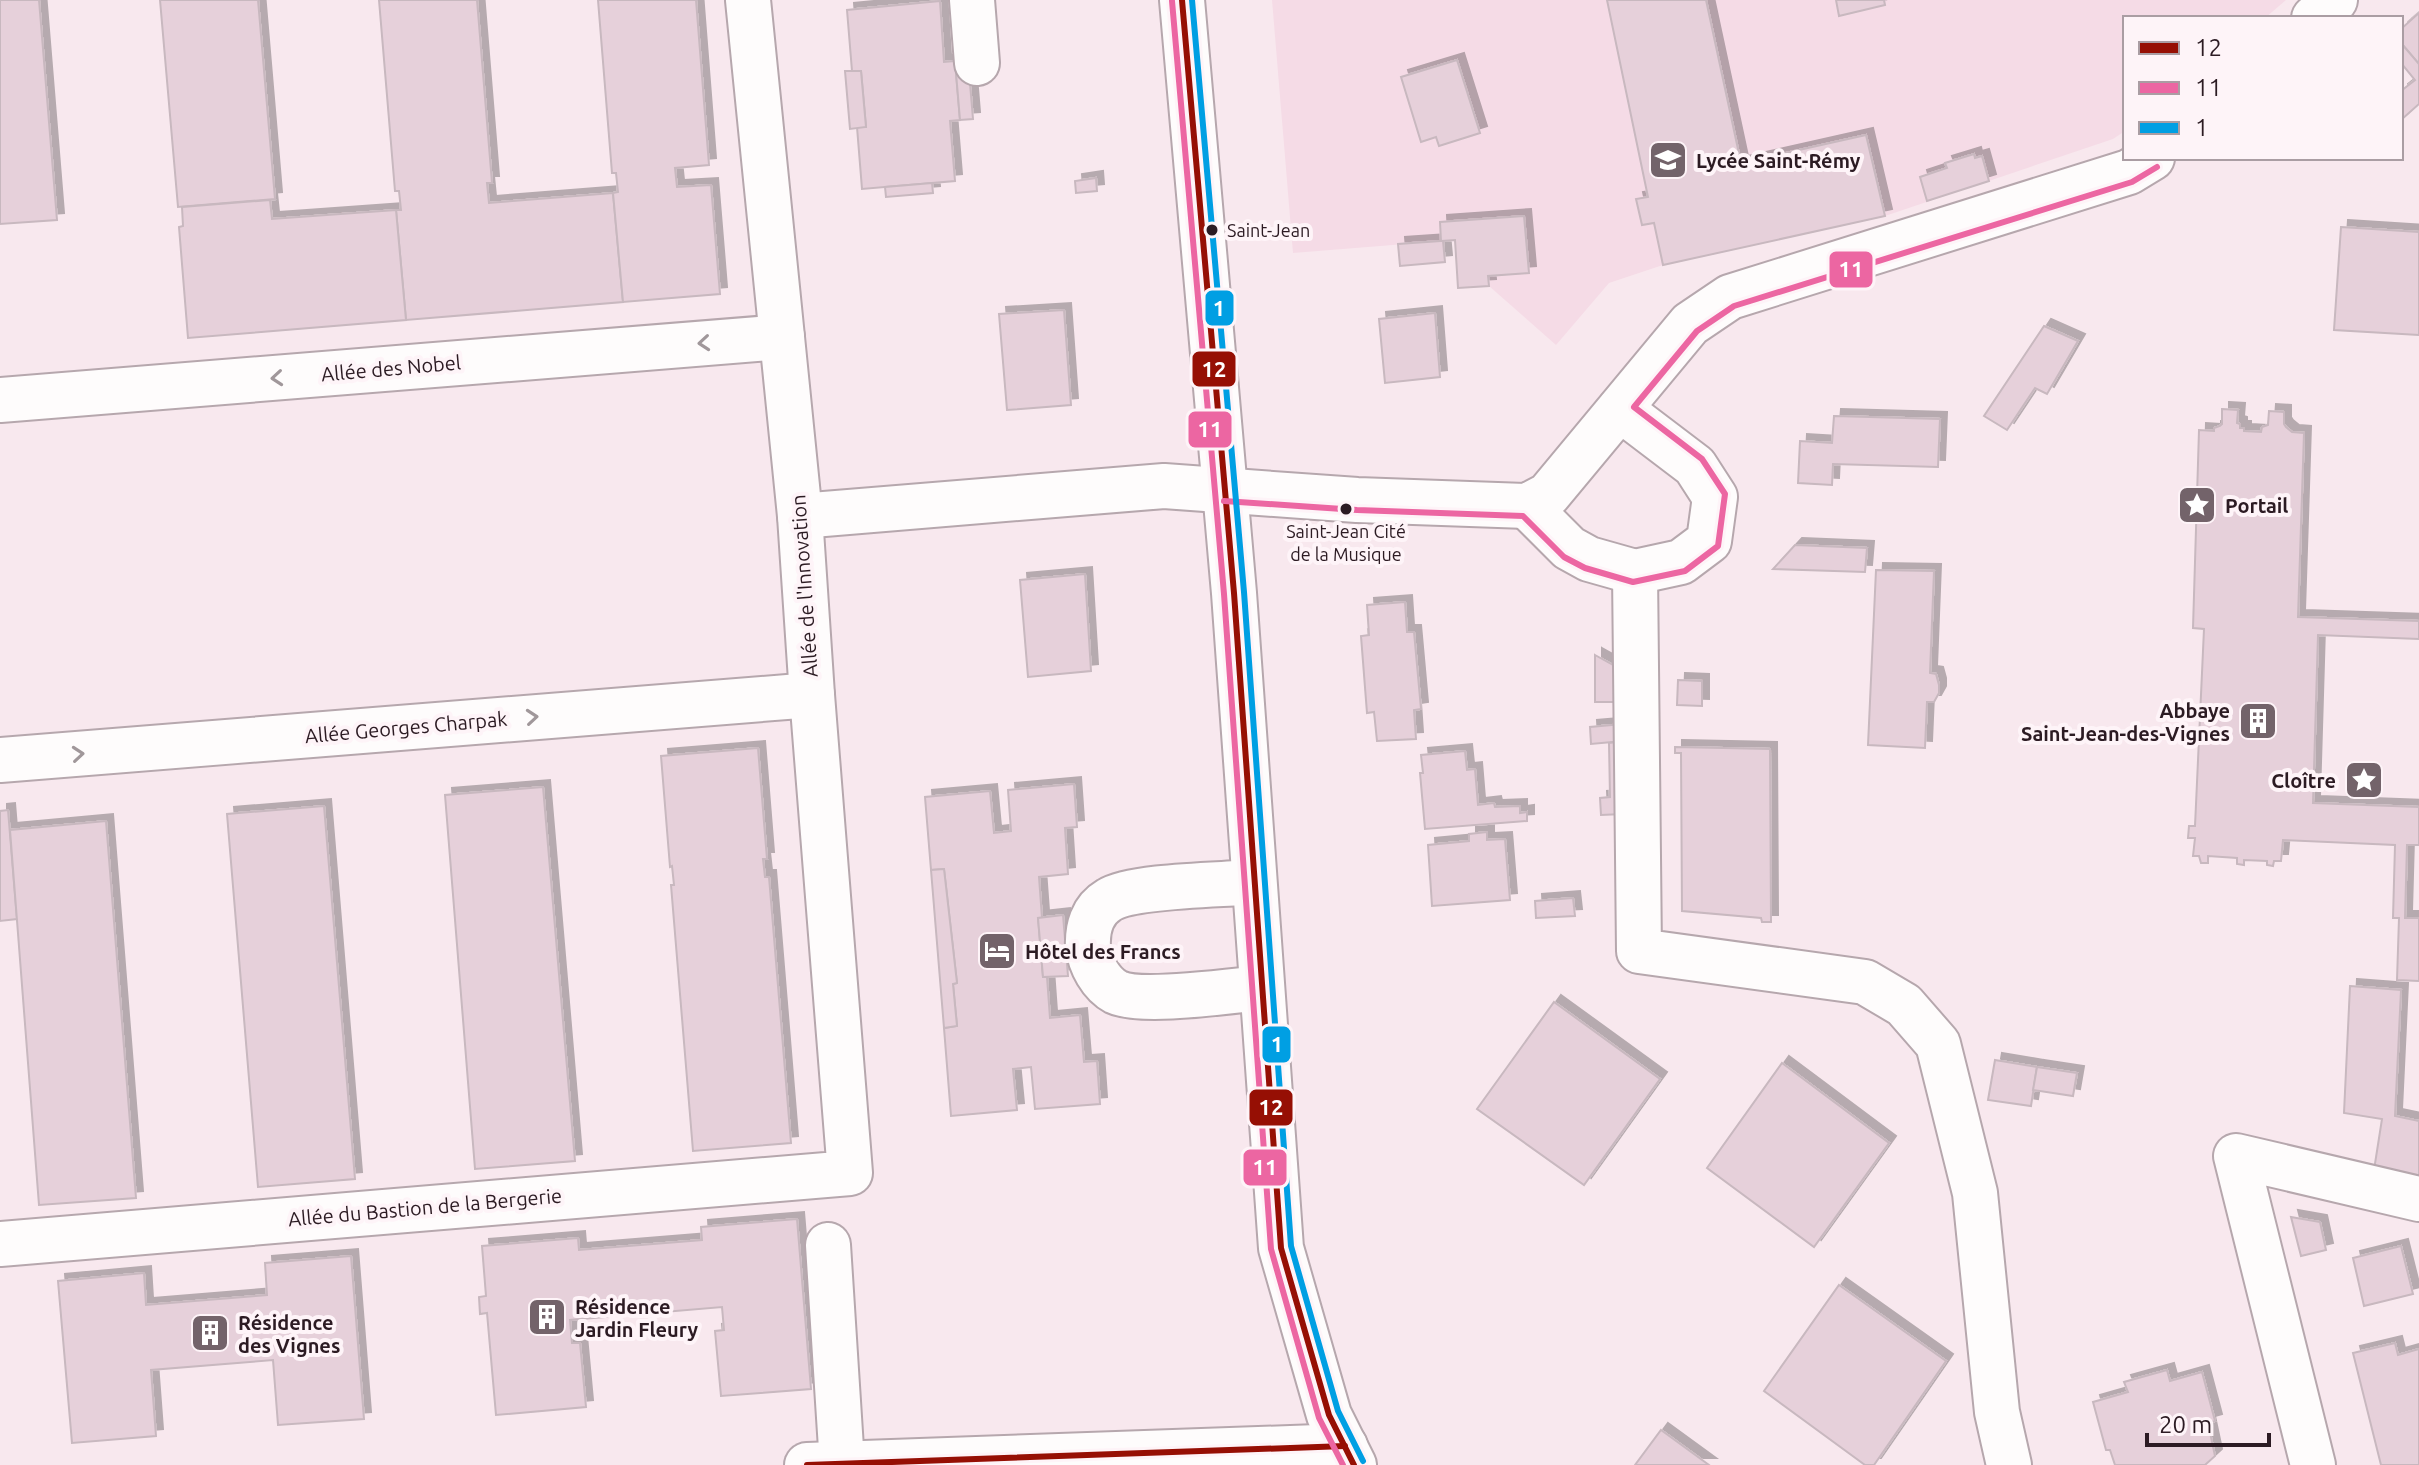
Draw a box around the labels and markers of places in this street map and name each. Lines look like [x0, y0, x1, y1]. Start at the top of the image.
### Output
school or university icon: Lycée Saint-Rémy [1647, 139, 1689, 181]
place label: Lycée Saint-Rémy [1696, 149, 1861, 172]
place label: Saint-Jean [1227, 220, 1310, 240]
marker: Saint-Jean [1204, 222, 1220, 238]
place icon: Portail [2176, 484, 2218, 526]
place label: Portail [2225, 494, 2288, 517]
marker: Saint-Jean Cité de la Musique [1338, 501, 1354, 517]
place label: Saint-Jean Cité de la Musique [1286, 521, 1406, 564]
place label: Abbaye Saint-Jean-des-Vignes [2021, 699, 2230, 745]
building icon: Abbaye Saint-Jean-des-Vignes [2237, 700, 2279, 742]
place icon: Cloître [2343, 759, 2385, 801]
place label: Cloître [2271, 769, 2336, 792]
hotel icon: Hôtel des Francs [976, 930, 1018, 972]
place label: Hôtel des Francs [1025, 940, 1181, 963]
place label: Résidence Jardin Fleury [575, 1295, 699, 1341]
building icon: Résidence Jardin Fleury [526, 1296, 568, 1338]
place label: Résidence des Vignes [238, 1311, 340, 1357]
building icon: Résidence des Vignes [189, 1312, 231, 1354]

